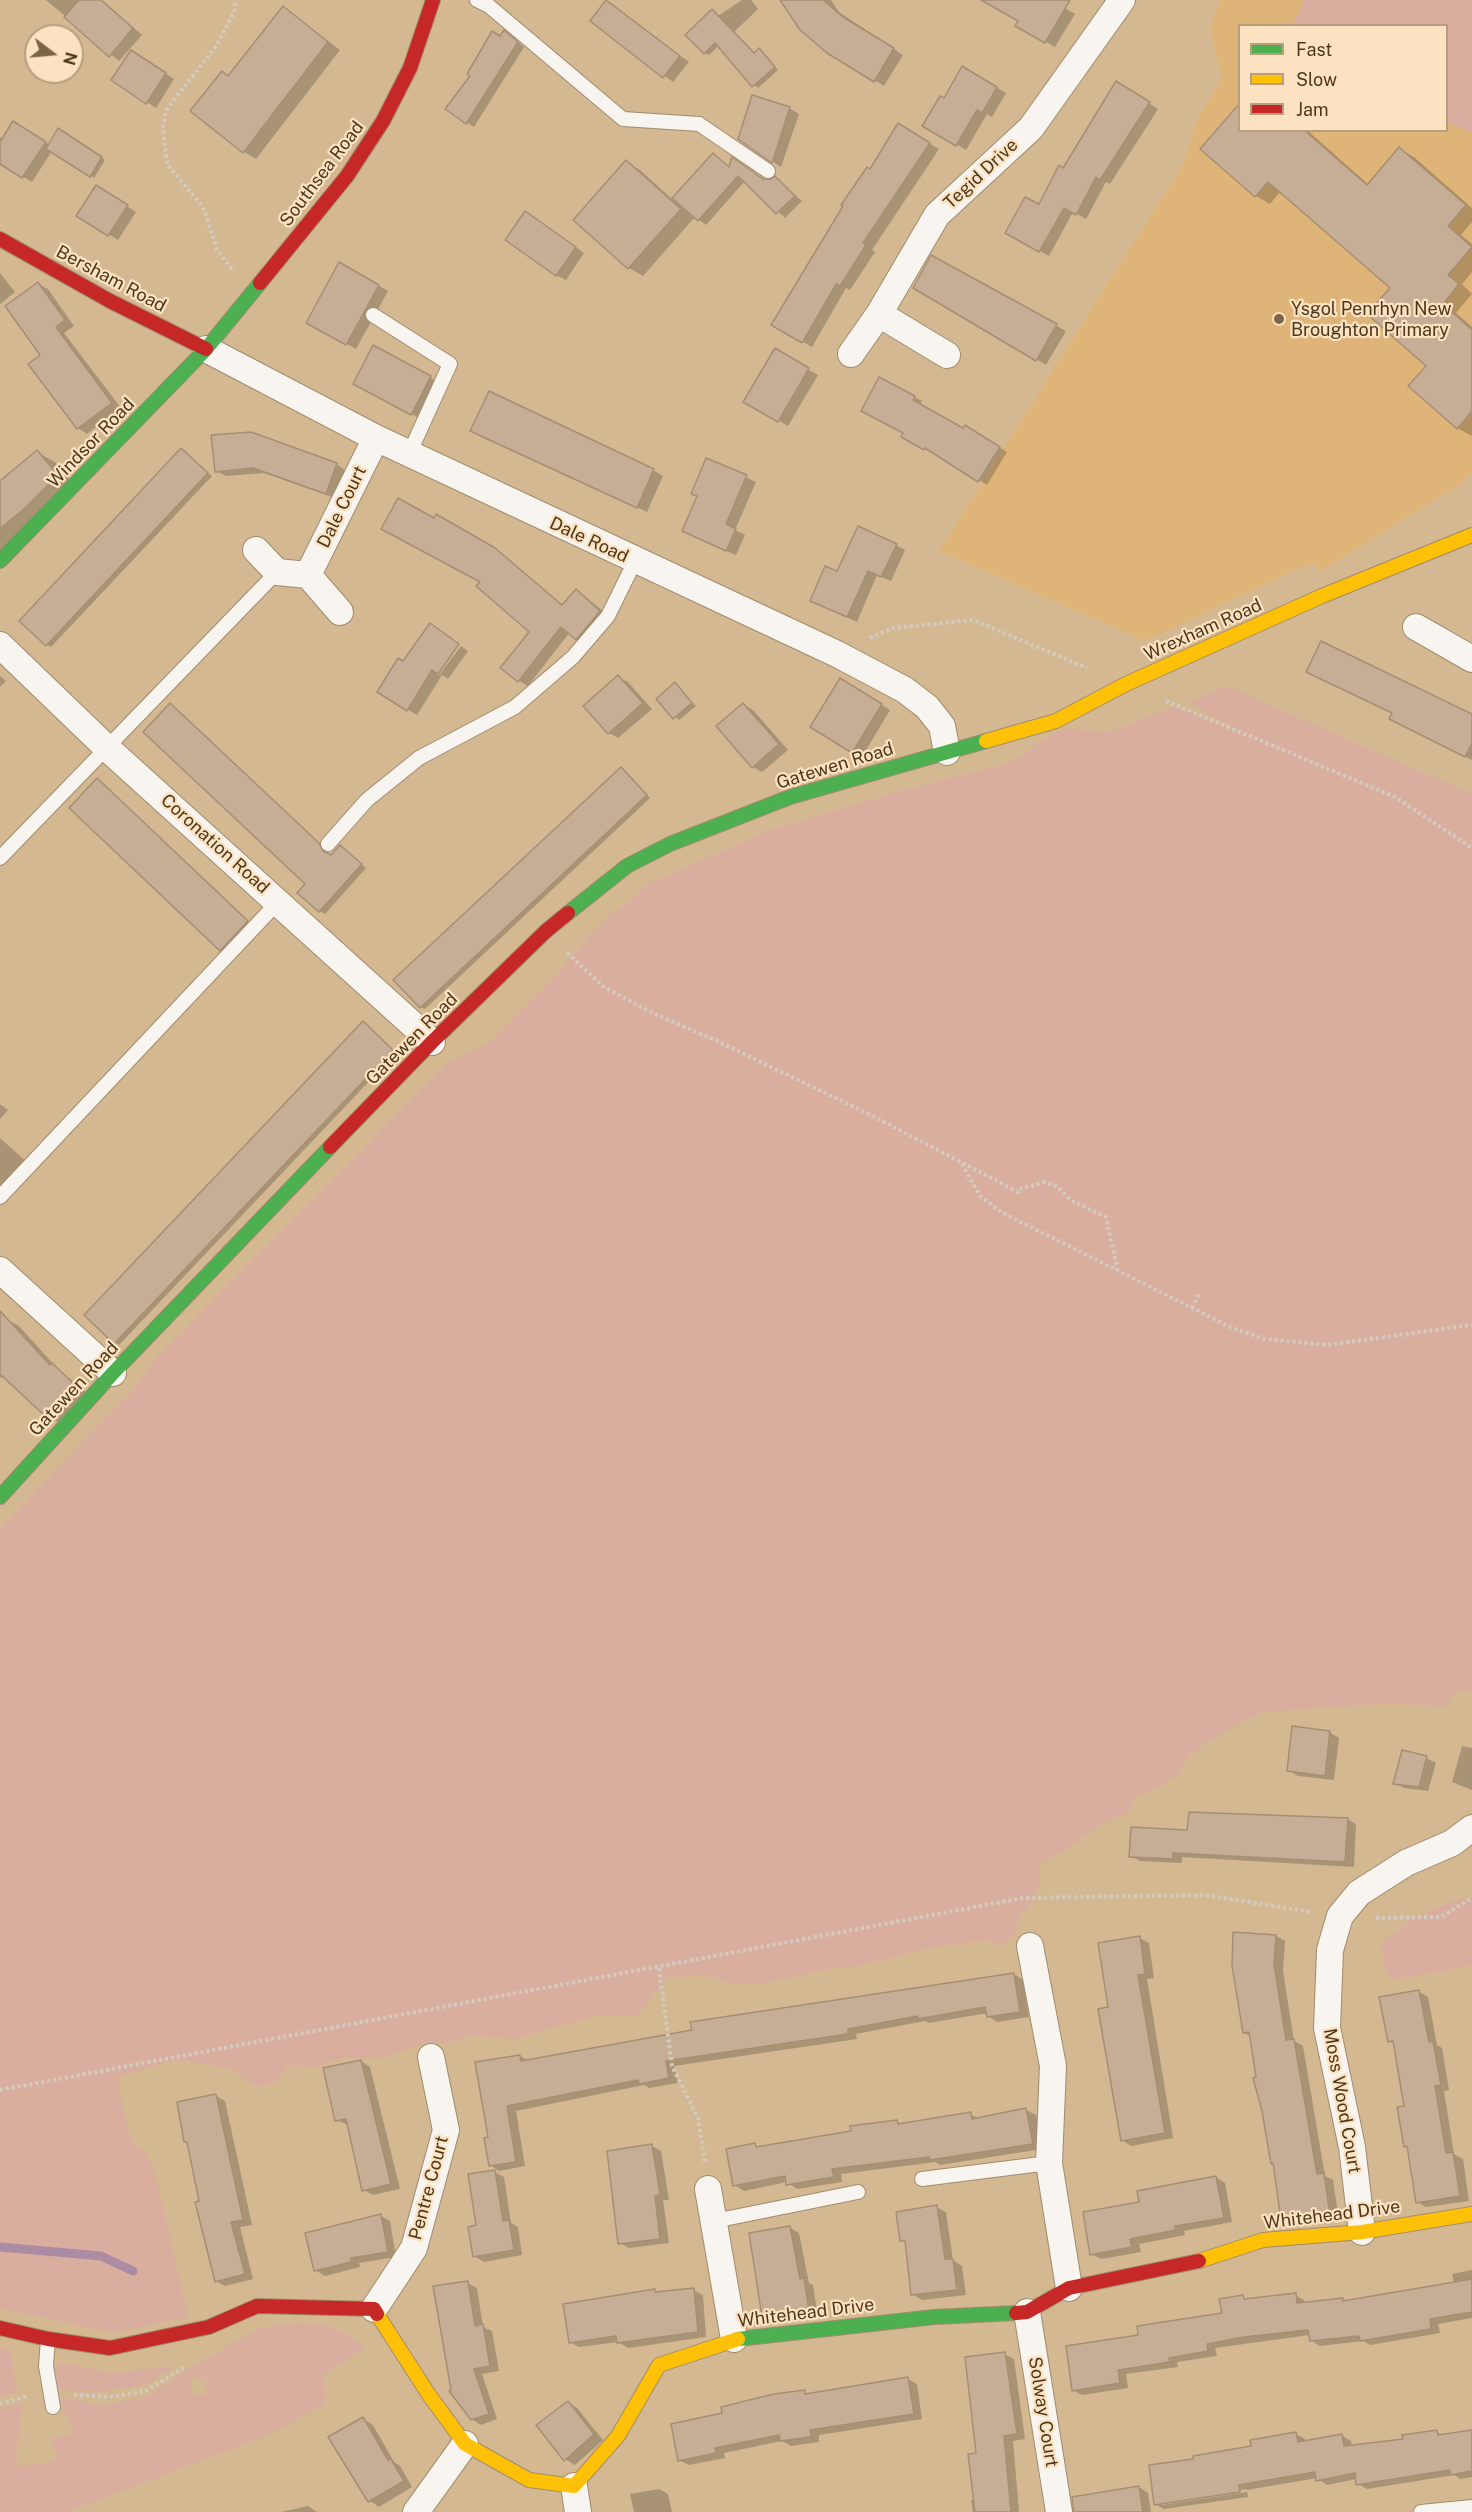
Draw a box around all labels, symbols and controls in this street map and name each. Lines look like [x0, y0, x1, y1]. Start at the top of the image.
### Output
north arrow [24, 24, 84, 84]
legend [1238, 24, 1448, 132]
text: Fast [1296, 39, 1332, 60]
text: N [59, 50, 81, 67]
text: Slow [1296, 69, 1337, 90]
text: Jam [1296, 99, 1329, 120]
street label: Southsea Road [275, 117, 369, 231]
street label: Tegid Drive [939, 134, 1023, 214]
street label: Bersham Road [52, 241, 170, 317]
place label: Ysgol Penrhyn New Broughton Primary [1291, 298, 1452, 340]
marker: Ysgol Penrhyn New Broughton Primary [1272, 312, 1286, 326]
street label: Windsor Road [43, 394, 139, 492]
street label: Dale Court [313, 462, 371, 552]
street label: Dale Road [546, 512, 632, 568]
street label: Wrexham Road [1141, 594, 1265, 666]
street label: Gatewen Road [774, 738, 896, 794]
street label: Coronation Road [156, 790, 274, 898]
street label: Gatewen Road [362, 989, 462, 1089]
street label: Gatewen Road [25, 1337, 123, 1441]
street label: Moss Wood Court [1319, 2027, 1365, 2175]
street label: Pentre Court [405, 2134, 453, 2242]
street label: Whitehead Drive [1262, 2196, 1402, 2234]
street label: Whitehead Drive [736, 2294, 876, 2332]
street label: Solway Court [1024, 2355, 1062, 2469]

